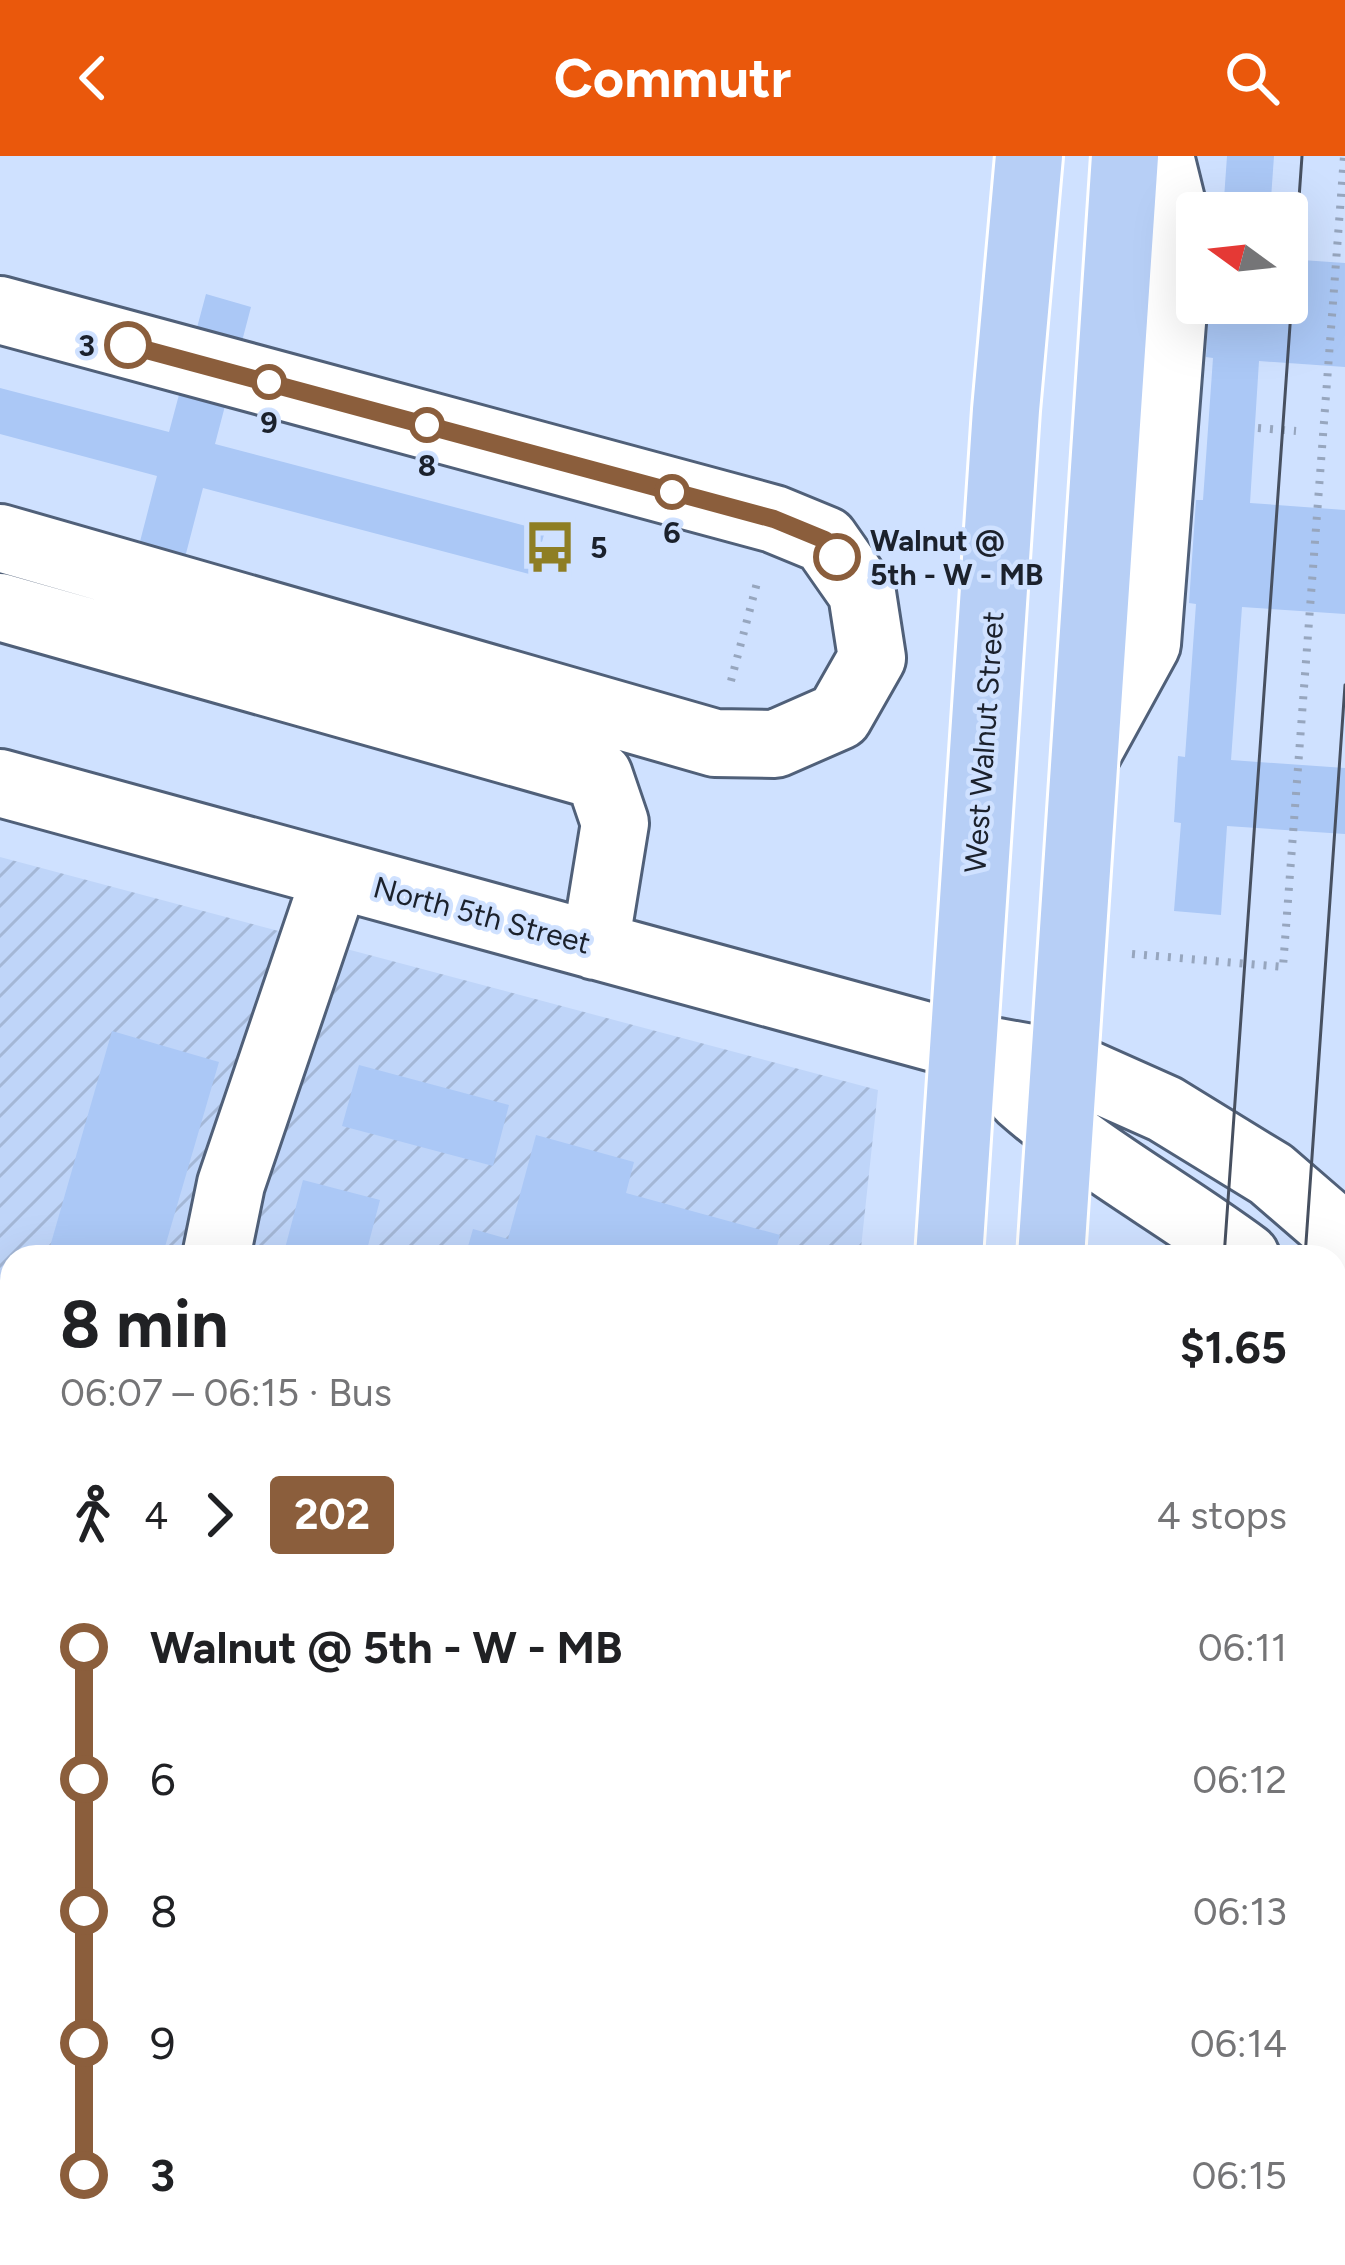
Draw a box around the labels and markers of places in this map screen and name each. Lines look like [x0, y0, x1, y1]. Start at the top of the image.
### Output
marker: 3 [106, 323, 150, 367]
place label: 3 [78, 327, 95, 364]
marker: 9 [253, 366, 285, 398]
place label: 9 [260, 404, 278, 441]
marker: 8 [411, 409, 443, 441]
place label: 8 [418, 447, 436, 484]
marker: 6 [656, 476, 688, 508]
place label: 6 [663, 514, 681, 551]
bus stop icon: 5 [521, 518, 579, 576]
place label: Walnut @ 5th - W - MB [870, 522, 1043, 593]
place label: 5 [590, 529, 607, 566]
marker: Walnut @ 5th - W - MB [815, 535, 859, 579]

